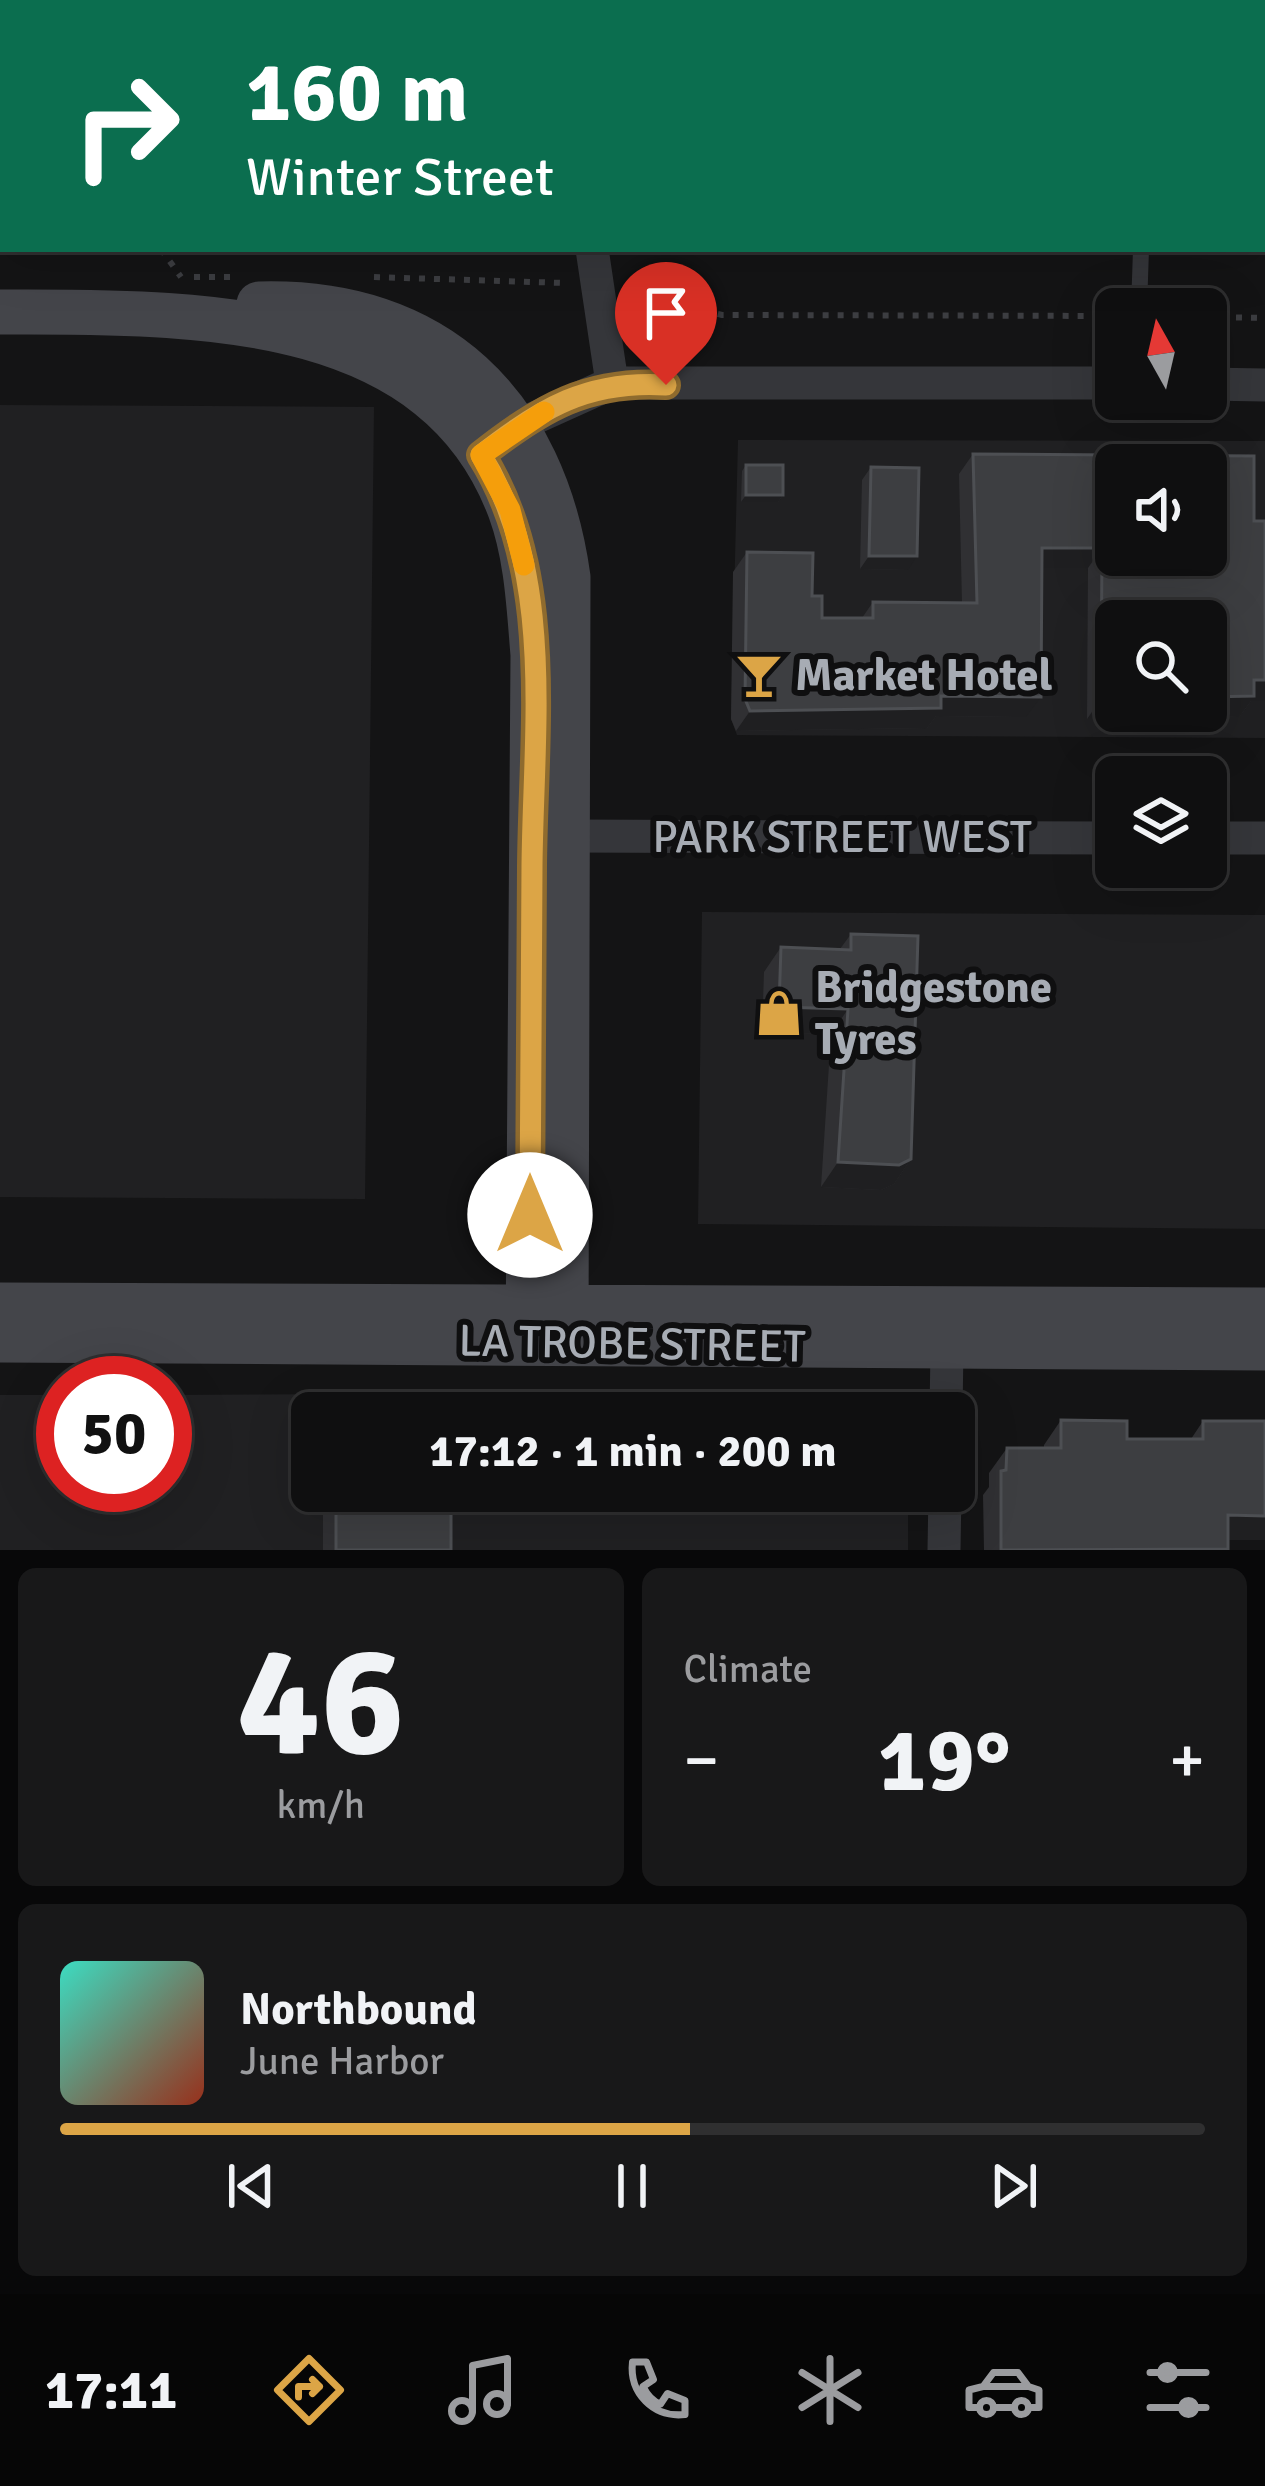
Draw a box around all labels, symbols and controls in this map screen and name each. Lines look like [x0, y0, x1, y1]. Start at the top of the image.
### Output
text: 160 m [246, 41, 468, 145]
icon: right [48, 48, 204, 204]
text: Winter Street [246, 144, 554, 211]
pin [615, 262, 717, 385]
icon: arrive [633, 280, 699, 346]
north arrow [1095, 288, 1227, 420]
map controls [1095, 288, 1227, 888]
button: sound [1095, 444, 1227, 576]
button: search [1095, 600, 1227, 732]
place label: Market Hotel [795, 648, 1053, 703]
bar icon: Market Hotel [734, 650, 784, 700]
button: layers [1095, 756, 1227, 888]
street label: PARK STREET WEST [652, 810, 1032, 865]
place label: Bridgestone Tyres [815, 960, 1052, 1067]
shop icon: Bridgestone Tyres [754, 988, 804, 1038]
position arrow [467, 1152, 593, 1278]
street label: LA TROBE STREET [458, 1313, 806, 1375]
speed limit sign: 50 [36, 1356, 192, 1512]
text: 17:12 · 1 min · 200 m [429, 1424, 837, 1479]
text: 46 [237, 1606, 405, 1799]
text: Climate [684, 1645, 812, 1693]
text: 19° [878, 1705, 1011, 1816]
text: − [684, 1720, 719, 1801]
text: + [1169, 1720, 1205, 1801]
text: km/h [277, 1781, 365, 1829]
text: Northbound [240, 1982, 477, 2037]
text: June Harbor [240, 2037, 444, 2085]
icon: previous [218, 2153, 284, 2219]
icon: pause [599, 2153, 665, 2219]
icon: next [981, 2153, 1047, 2219]
icon: directions [267, 2348, 351, 2432]
icon: music [441, 2348, 525, 2432]
icon: phone [615, 2348, 699, 2432]
icon: climate [788, 2348, 872, 2432]
icon: car [962, 2348, 1046, 2432]
icon: filters [1136, 2348, 1220, 2432]
text: 17:11 [45, 2357, 177, 2424]

